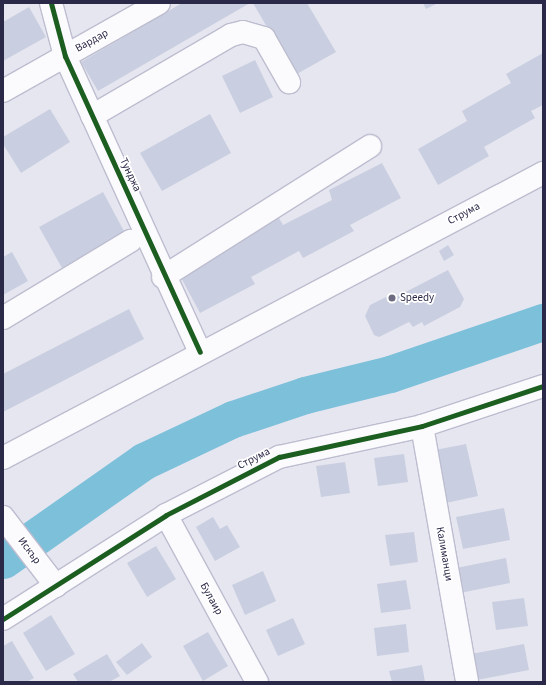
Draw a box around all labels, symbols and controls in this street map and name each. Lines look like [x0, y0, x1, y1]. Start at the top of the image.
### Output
street label: Вардар [73, 27, 111, 55]
street label: Тунджа [116, 156, 144, 194]
street label: Струма [446, 200, 482, 228]
place label: Speedy [400, 291, 434, 305]
marker: Speedy [387, 293, 397, 303]
street label: Струма [236, 445, 272, 473]
street label: Калиманци [433, 526, 455, 582]
street label: Искър [15, 535, 43, 567]
street label: Булаир [197, 580, 225, 618]

